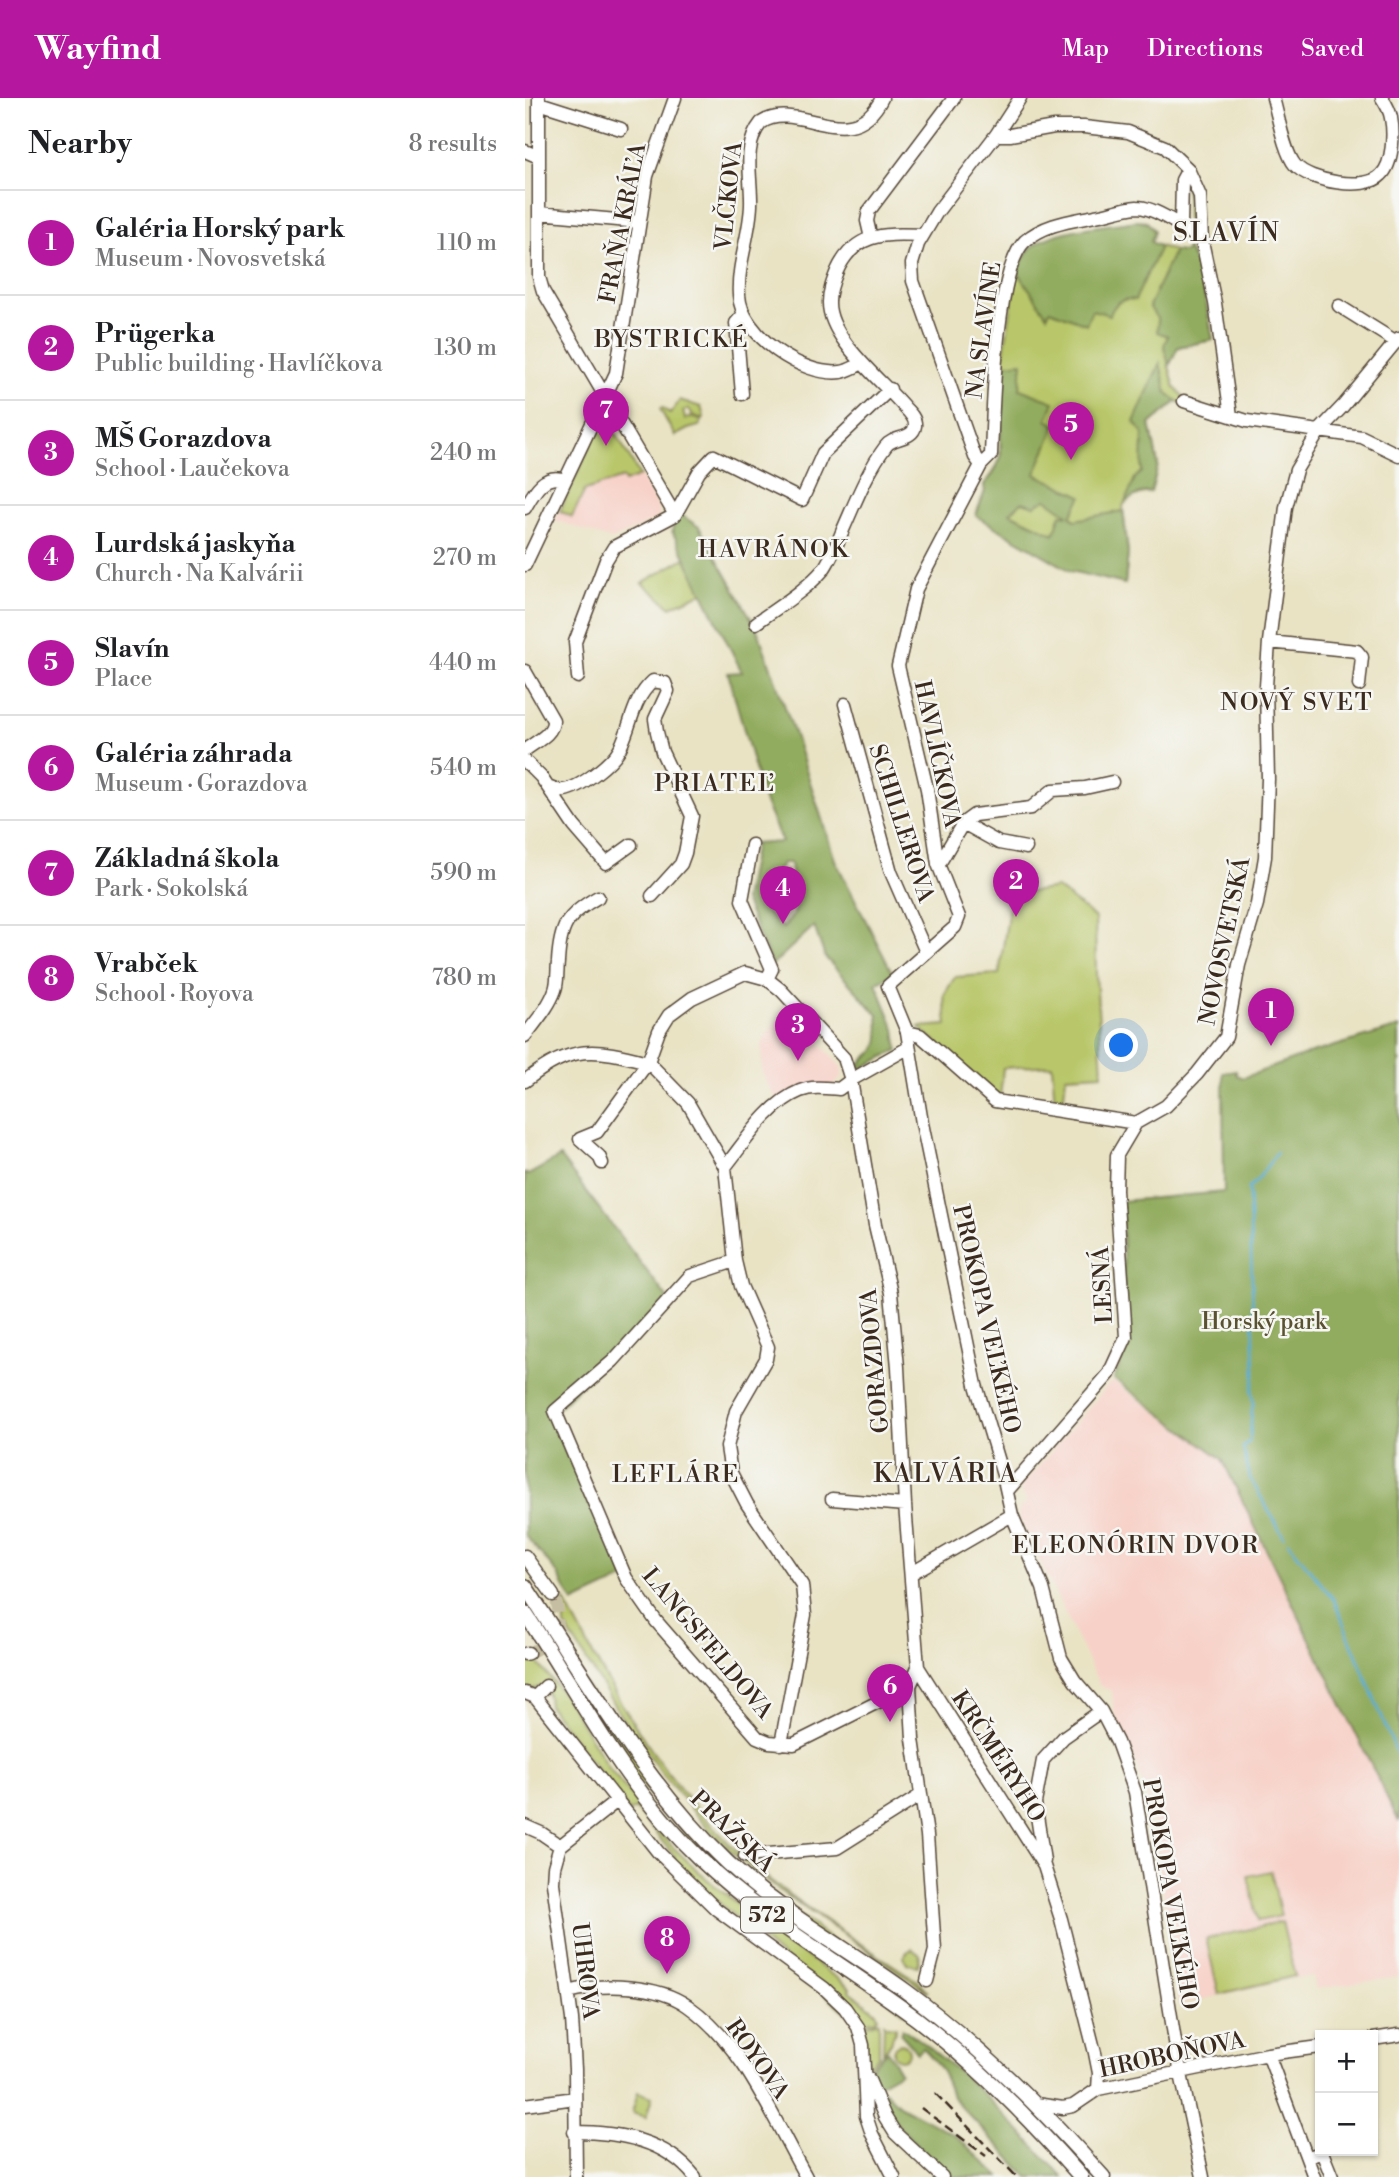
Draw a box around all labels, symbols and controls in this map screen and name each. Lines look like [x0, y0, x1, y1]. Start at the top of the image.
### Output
text: Wayfind [35, 29, 162, 70]
text: Map [1062, 34, 1109, 64]
text: Directions [1147, 34, 1263, 64]
text: Saved [1301, 34, 1364, 64]
text: Nearby [28, 125, 132, 163]
text: 8 results [409, 130, 497, 158]
street label: FRAŇA KRÁĽA [591, 139, 653, 306]
street label: VLČKOVA [706, 139, 749, 253]
text: Galéria Horský park [95, 213, 345, 245]
district label: SLAVÍN [1173, 215, 1281, 249]
text: 1 [45, 229, 57, 257]
text: 110 m [437, 229, 497, 257]
text: Museum · Novosvetská [95, 245, 326, 273]
street label: NA SLAVÍNE [959, 260, 1007, 400]
text: Prügerka [95, 318, 215, 350]
district label: BYSTRICKÉ [593, 324, 750, 355]
text: 2 [44, 334, 58, 362]
text: 130 m [434, 334, 497, 362]
text: Public building · Havlíčkova [95, 350, 383, 378]
pin: 7 [583, 388, 629, 446]
pin: 5 [1048, 402, 1094, 460]
text: MŠ Gorazdova [95, 423, 272, 455]
text: 3 [44, 439, 58, 467]
text: 240 m [430, 439, 497, 467]
text: School · Laučekova [95, 455, 290, 483]
text: Lurdská jaskyňa [95, 528, 296, 560]
district label: HAVRÁNOK [698, 534, 850, 565]
text: 4 [43, 544, 59, 572]
text: 270 m [433, 544, 497, 572]
text: Church · Na Kalvárii [95, 560, 304, 588]
text: Slavín [95, 633, 169, 665]
text: 5 [44, 649, 58, 677]
text: 440 m [429, 649, 497, 677]
text: Place [95, 665, 152, 693]
street label: HAVLÍČKOVA [908, 677, 970, 832]
district label: NOVÝ SVET [1220, 687, 1374, 718]
text: Galéria záhrada [95, 738, 292, 770]
street label: SCHILLEROVA [862, 741, 940, 907]
text: 6 [44, 754, 58, 782]
text: 540 m [430, 754, 497, 782]
district label: PRIATEĽ [654, 769, 776, 799]
text: Museum · Gorazdova [95, 770, 308, 798]
text: Základná škola [95, 843, 279, 875]
street label: NOVOSVETSKÁ [1192, 853, 1257, 1028]
text: 7 [44, 859, 58, 887]
text: 590 m [430, 859, 497, 887]
pin: 2 [993, 859, 1039, 917]
pin: 4 [760, 866, 806, 924]
text: Park · Sokolská [95, 875, 248, 903]
text: Vrabček [95, 948, 198, 980]
text: 8 [44, 964, 58, 992]
text: 780 m [432, 964, 497, 992]
text: School · Royova [95, 980, 254, 1008]
pin: 1 [1248, 988, 1294, 1046]
pin: 3 [775, 1003, 821, 1061]
your location [1104, 1028, 1138, 1062]
street label: PROKOPA VEĽKÉHO [946, 1202, 1028, 1436]
street label: LESNÁ [1085, 1244, 1119, 1324]
street label: GORAZDOVA [855, 1286, 895, 1434]
park label: Horský park [1201, 1308, 1328, 1336]
district label: KALVÁRIA [873, 1456, 1019, 1490]
district label: LEFLÁRE [612, 1459, 740, 1490]
district label: ELEONÓRIN DVOR [1012, 1529, 1260, 1561]
street label: LANGSFELDOVA [636, 1562, 779, 1726]
pin: 6 [867, 1664, 913, 1722]
street label: KRČMÉRYHO [945, 1684, 1054, 1828]
street label: PROKOPA VEĽKÉHO [1136, 1776, 1206, 2012]
street label: PRAŽSKÁ [684, 1783, 783, 1880]
road number: 572 [741, 1898, 793, 1932]
pin: 8 [644, 1916, 690, 1974]
street label: UHROVA [565, 1921, 605, 2022]
street label: ROYOVA [719, 2014, 796, 2106]
street label: HROBOŇOVA [1096, 2023, 1249, 2084]
map controls [1315, 2030, 1378, 2156]
button: + [1315, 2030, 1378, 2093]
button: − [1315, 2093, 1378, 2156]

